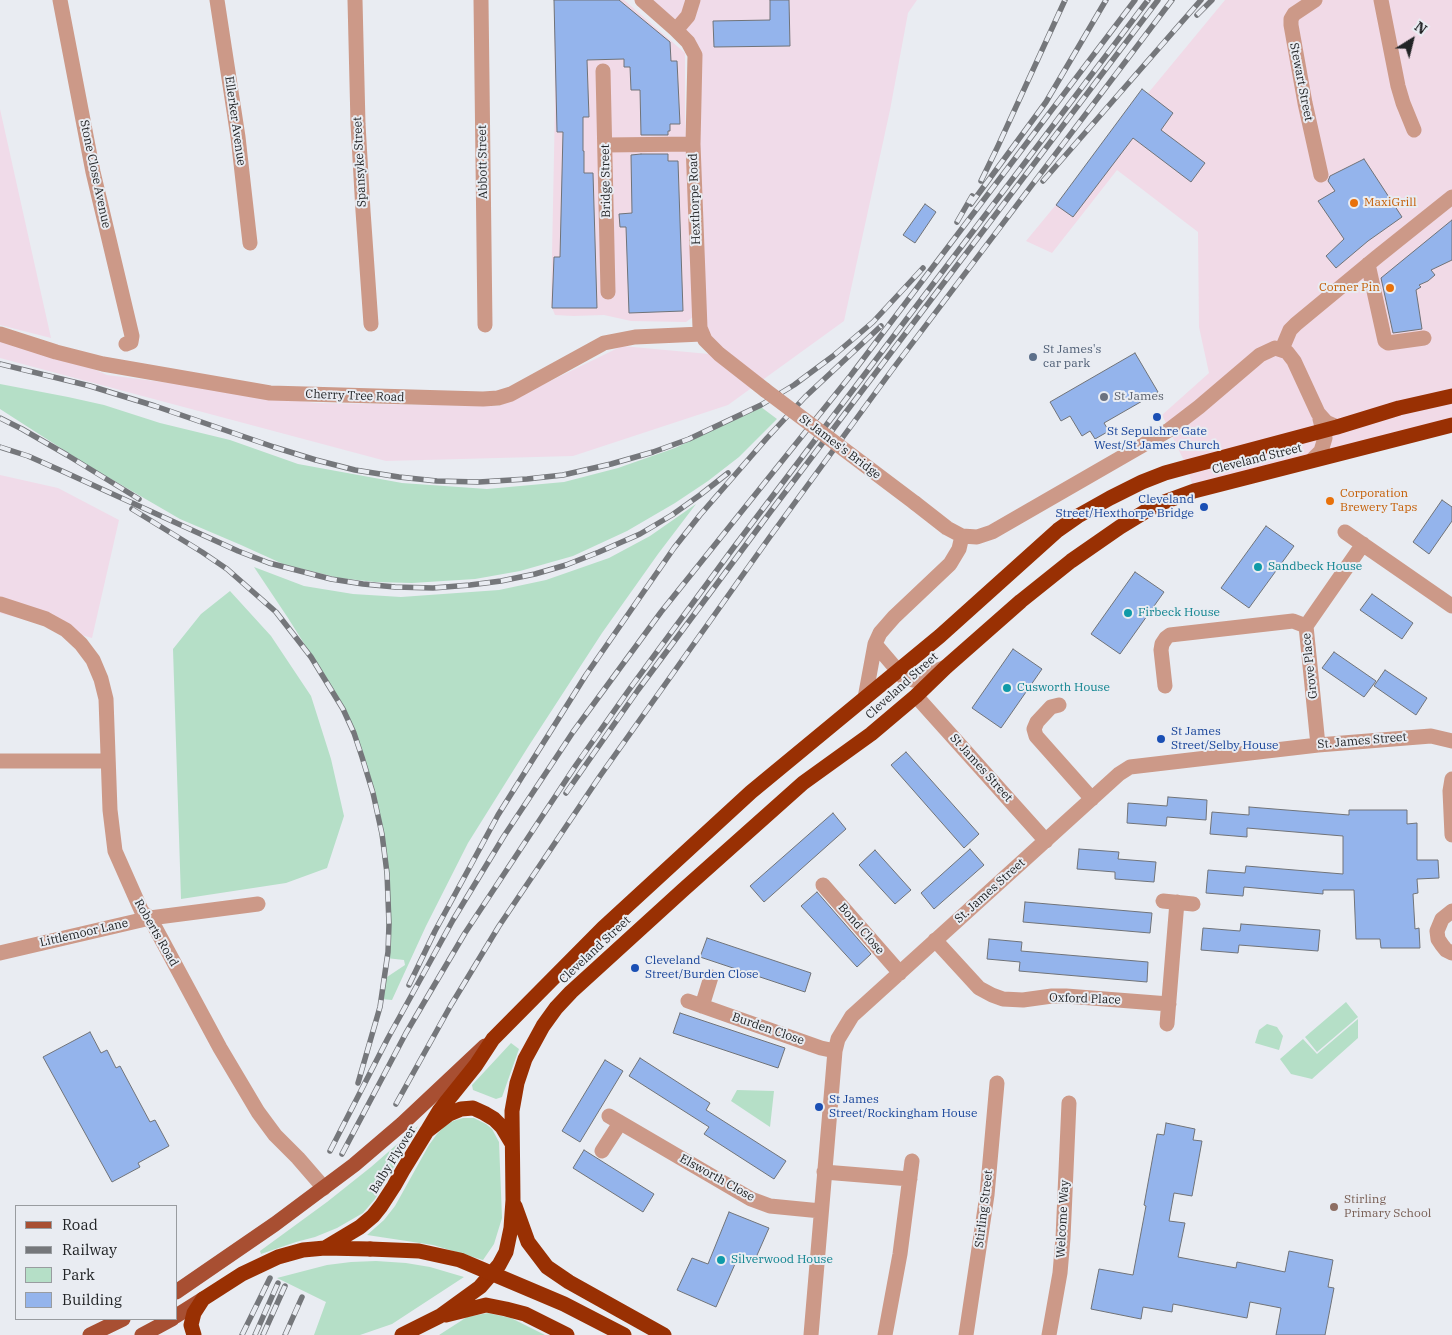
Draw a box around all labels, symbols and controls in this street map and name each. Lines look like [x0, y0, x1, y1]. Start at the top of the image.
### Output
north arrow [1387, 15, 1437, 65]
text: N [1411, 17, 1431, 38]
street label: Stewart Street [1286, 42, 1316, 122]
street label: Ellerker Avenue [222, 75, 248, 167]
street label: Spansyke Street [350, 116, 370, 208]
street label: Stone Close Avenue [76, 119, 114, 229]
street label: Abbott Street [475, 125, 491, 199]
street label: Bridge Street [598, 144, 614, 218]
street label: Hexthorpe Road [686, 153, 704, 245]
place label: MaxiGrill [1364, 196, 1416, 210]
marker: MaxiGrill [1348, 197, 1360, 209]
place label: Corner Pin [1319, 281, 1380, 295]
marker: Corner Pin [1384, 282, 1396, 294]
place label: St James's car park [1043, 343, 1101, 371]
marker: St James's car park [1027, 351, 1039, 363]
street label: Cherry Tree Road [305, 387, 405, 405]
place label: St James [1114, 390, 1164, 404]
marker: St James [1098, 391, 1110, 403]
marker: St Sepulchre Gate West/St James Church [1151, 411, 1163, 423]
street label: St James's Bridge [796, 412, 884, 482]
place label: St Sepulchre Gate West/St James Church [1094, 425, 1220, 453]
street label: Cleveland Street [1211, 441, 1303, 477]
place label: Corporation Brewery Taps [1340, 487, 1417, 515]
place label: Cleveland Street/Hexthorpe Bridge [1055, 493, 1194, 521]
marker: Corporation Brewery Taps [1324, 495, 1336, 507]
marker: Cleveland Street/Hexthorpe Bridge [1198, 501, 1210, 513]
place label: Sandbeck House [1268, 560, 1362, 574]
marker: Sandbeck House [1252, 561, 1264, 573]
place label: Firbeck House [1138, 606, 1220, 620]
marker: Firbeck House [1122, 607, 1134, 619]
street label: Grove Place [1299, 632, 1321, 700]
street label: Cleveland Street [863, 650, 941, 722]
place label: Cusworth House [1017, 681, 1110, 695]
marker: Cusworth House [1001, 682, 1013, 694]
place label: St James Street/Selby House [1171, 725, 1278, 753]
street label: St. James Street [1317, 730, 1407, 752]
street label: St James Street [947, 731, 1015, 805]
marker: St James Street/Selby House [1155, 733, 1167, 745]
street label: St. James Street [952, 856, 1028, 926]
street label: Roberts Road [131, 897, 181, 969]
street label: Bond Close [835, 901, 887, 957]
street label: Cleveland Street [556, 913, 634, 987]
street label: Littlemoor Lane [38, 916, 130, 950]
place label: Cleveland Street/Burden Close [645, 954, 759, 982]
marker: Cleveland Street/Burden Close [629, 962, 641, 974]
street label: Oxford Place [1049, 991, 1121, 1007]
street label: Burden Close [730, 1010, 806, 1048]
place label: St James Street/Rockingham House [829, 1093, 977, 1121]
marker: St James Street/Rockingham House [813, 1101, 825, 1113]
street label: Balby Flyover [367, 1124, 419, 1196]
street label: Elsworth Close [677, 1151, 757, 1205]
street label: Stirling Street [972, 1169, 996, 1249]
street label: Welcome Way [1054, 1180, 1072, 1258]
place label: Stirling Primary School [1344, 1193, 1431, 1221]
marker: Stirling Primary School [1328, 1201, 1340, 1213]
legend [15, 1205, 178, 1320]
text: Road [62, 1215, 98, 1234]
text: Railway [62, 1240, 117, 1259]
place label: Silverwood House [731, 1253, 833, 1267]
marker: Silverwood House [715, 1254, 727, 1266]
text: Park [62, 1265, 95, 1284]
text: Building [62, 1290, 122, 1309]

